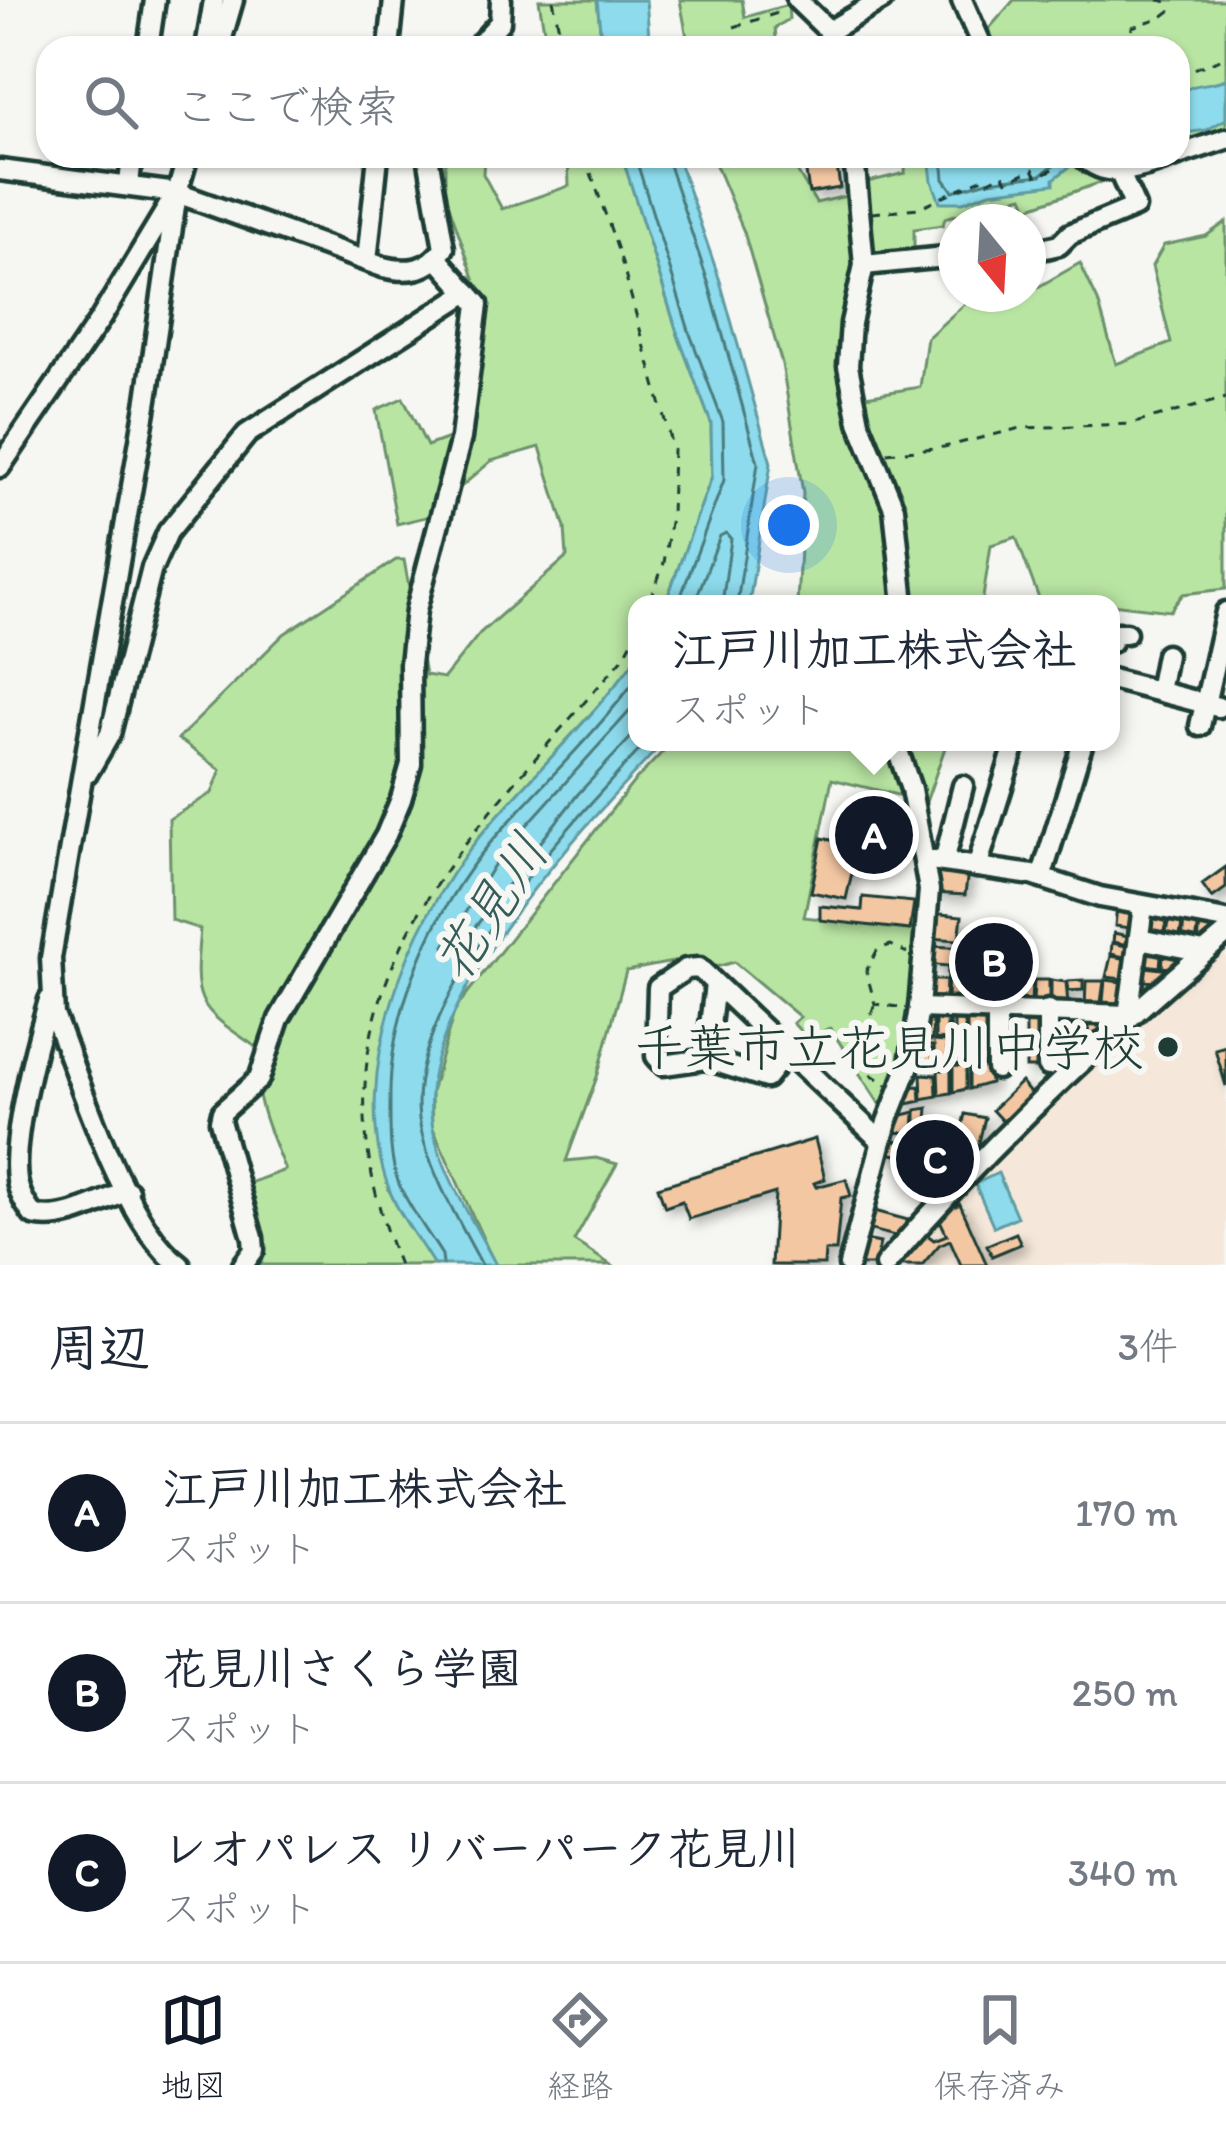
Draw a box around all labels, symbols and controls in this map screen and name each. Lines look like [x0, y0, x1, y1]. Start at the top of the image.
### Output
search box [36, 36, 1190, 168]
icon: search [78, 69, 144, 135]
text: ここで検索 [174, 79, 399, 133]
north arrow [938, 204, 1046, 312]
your location [759, 495, 819, 555]
popup [628, 595, 1120, 751]
text: 江戸川加工株式会社 [671, 622, 1077, 676]
text: スポット [671, 686, 828, 733]
pin: A [835, 790, 913, 880]
water label: 花見川 [419, 822, 562, 993]
pin: B [955, 917, 1033, 1007]
place label: 千葉市立花見川中学校 [634, 1017, 1144, 1078]
marker: 千葉市立花見川中学校 [1155, 1034, 1181, 1060]
pin: C [896, 1114, 974, 1204]
text: 周辺 [48, 1317, 150, 1378]
text: 3件 [1118, 1323, 1178, 1370]
text: 江戸川加工株式会社 [162, 1461, 567, 1515]
text: A [75, 1489, 99, 1536]
text: 170 m [1075, 1489, 1178, 1536]
text: スポット [162, 1525, 318, 1572]
text: 花見川さくら学園 [162, 1641, 522, 1695]
text: B [74, 1669, 100, 1716]
text: 250 m [1071, 1669, 1178, 1716]
text: スポット [162, 1705, 318, 1752]
text: レオパレス リバーパーク花見川 [162, 1821, 802, 1875]
text: C [74, 1849, 100, 1896]
text: 340 m [1068, 1849, 1178, 1896]
text: スポット [162, 1885, 318, 1932]
tab: 地図 [160, 1987, 226, 2107]
tab: 経路 [547, 1987, 613, 2107]
tab: 保存済み [934, 1987, 1066, 2107]

